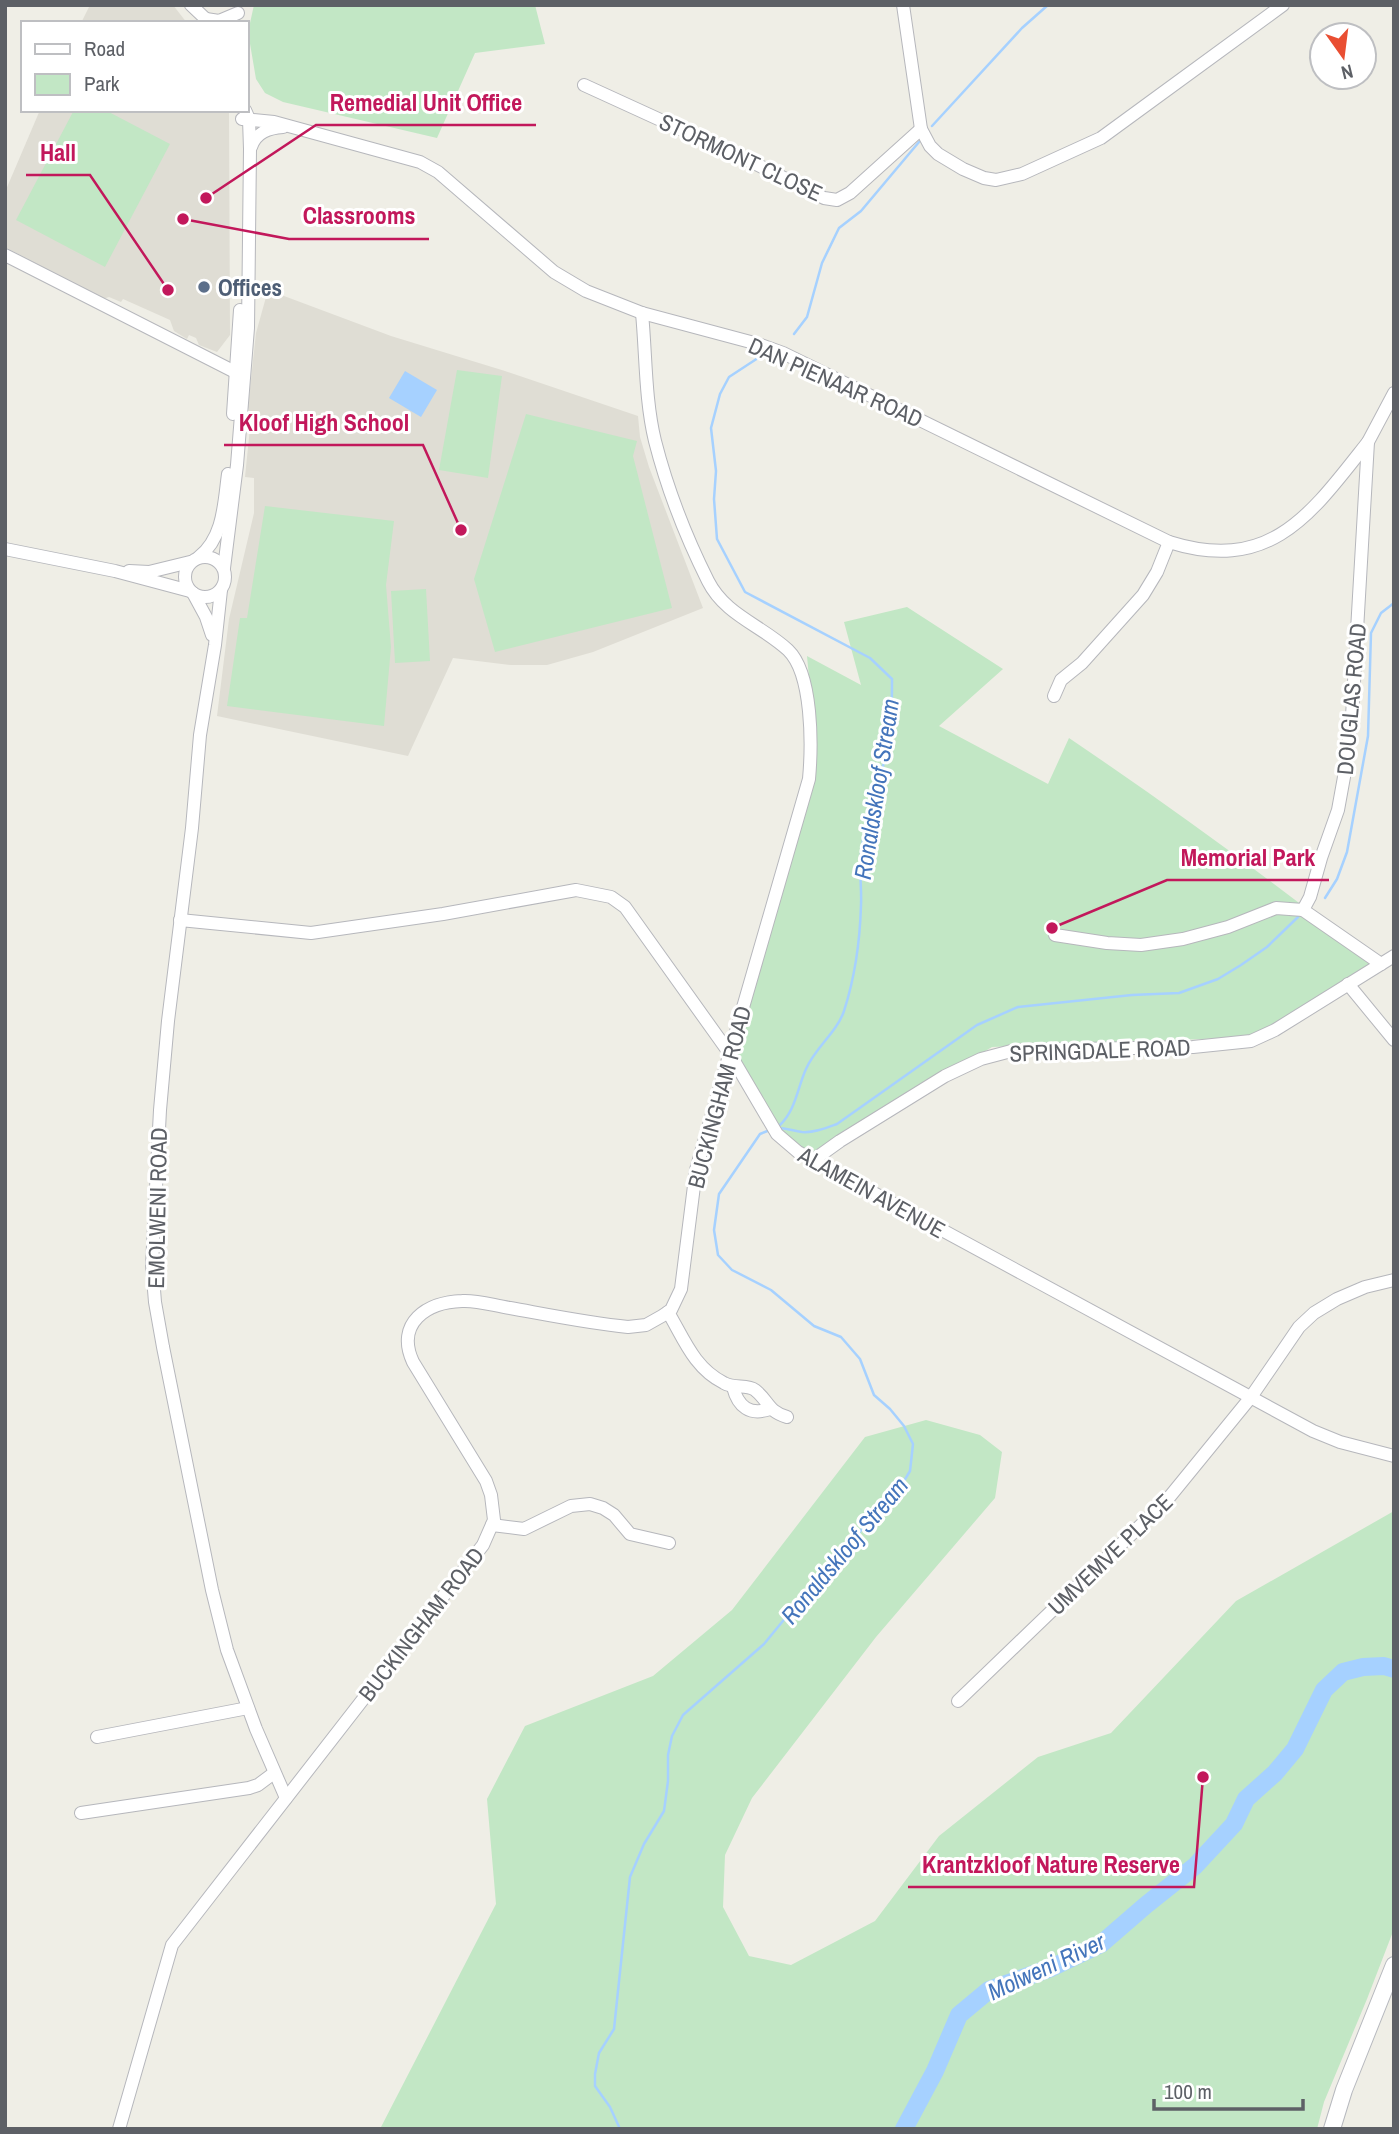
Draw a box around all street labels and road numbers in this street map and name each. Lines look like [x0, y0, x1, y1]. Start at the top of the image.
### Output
street label: STORMONT CLOSE [654, 106, 828, 208]
street label: DAN PIENAAR ROAD [744, 330, 928, 434]
street label: DOUGLAS ROAD [1329, 622, 1373, 776]
street label: BUCKINGHAM ROAD [680, 1002, 758, 1192]
street label: SPRINGDALE ROAD [1009, 1031, 1191, 1069]
street label: EMOLWENI ROAD [140, 1127, 174, 1289]
street label: ALAMEIN AVENUE [792, 1138, 951, 1245]
street label: UMVEMVE PLACE [1041, 1486, 1179, 1622]
street label: BUCKINGHAM ROAD [351, 1541, 491, 1707]

